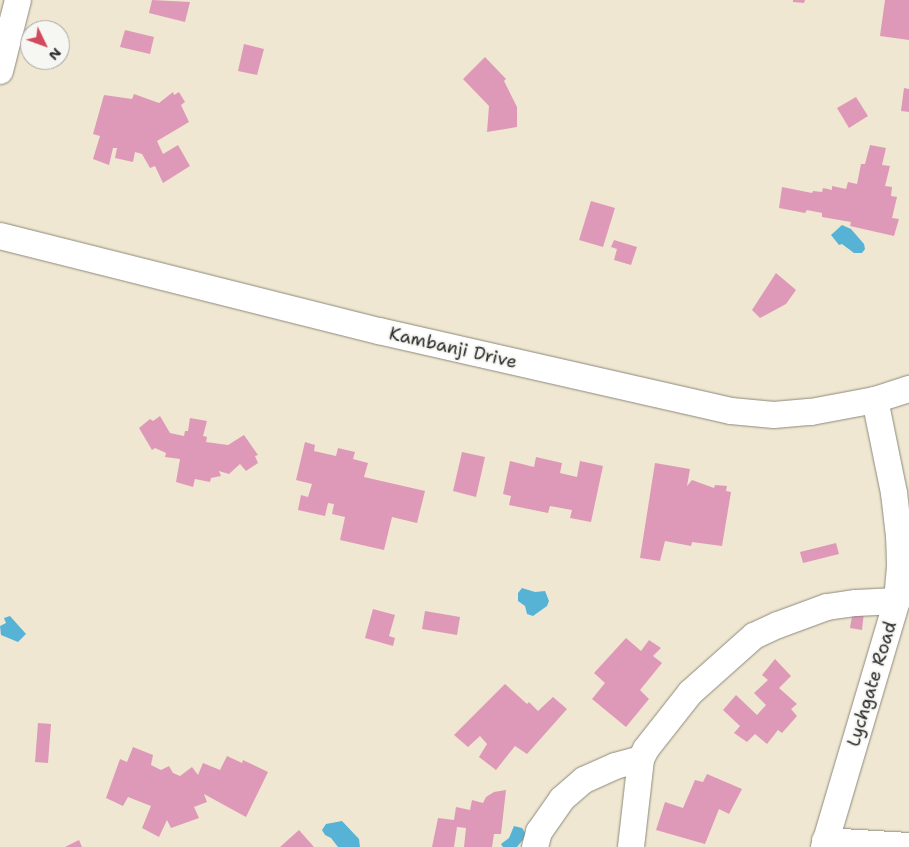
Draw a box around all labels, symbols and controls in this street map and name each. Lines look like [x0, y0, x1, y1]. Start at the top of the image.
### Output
north arrow [20, 20, 70, 70]
text: N [45, 44, 66, 65]
street label: Kambanji Drive [387, 323, 519, 373]
street label: Lychgate Road [843, 619, 901, 749]

